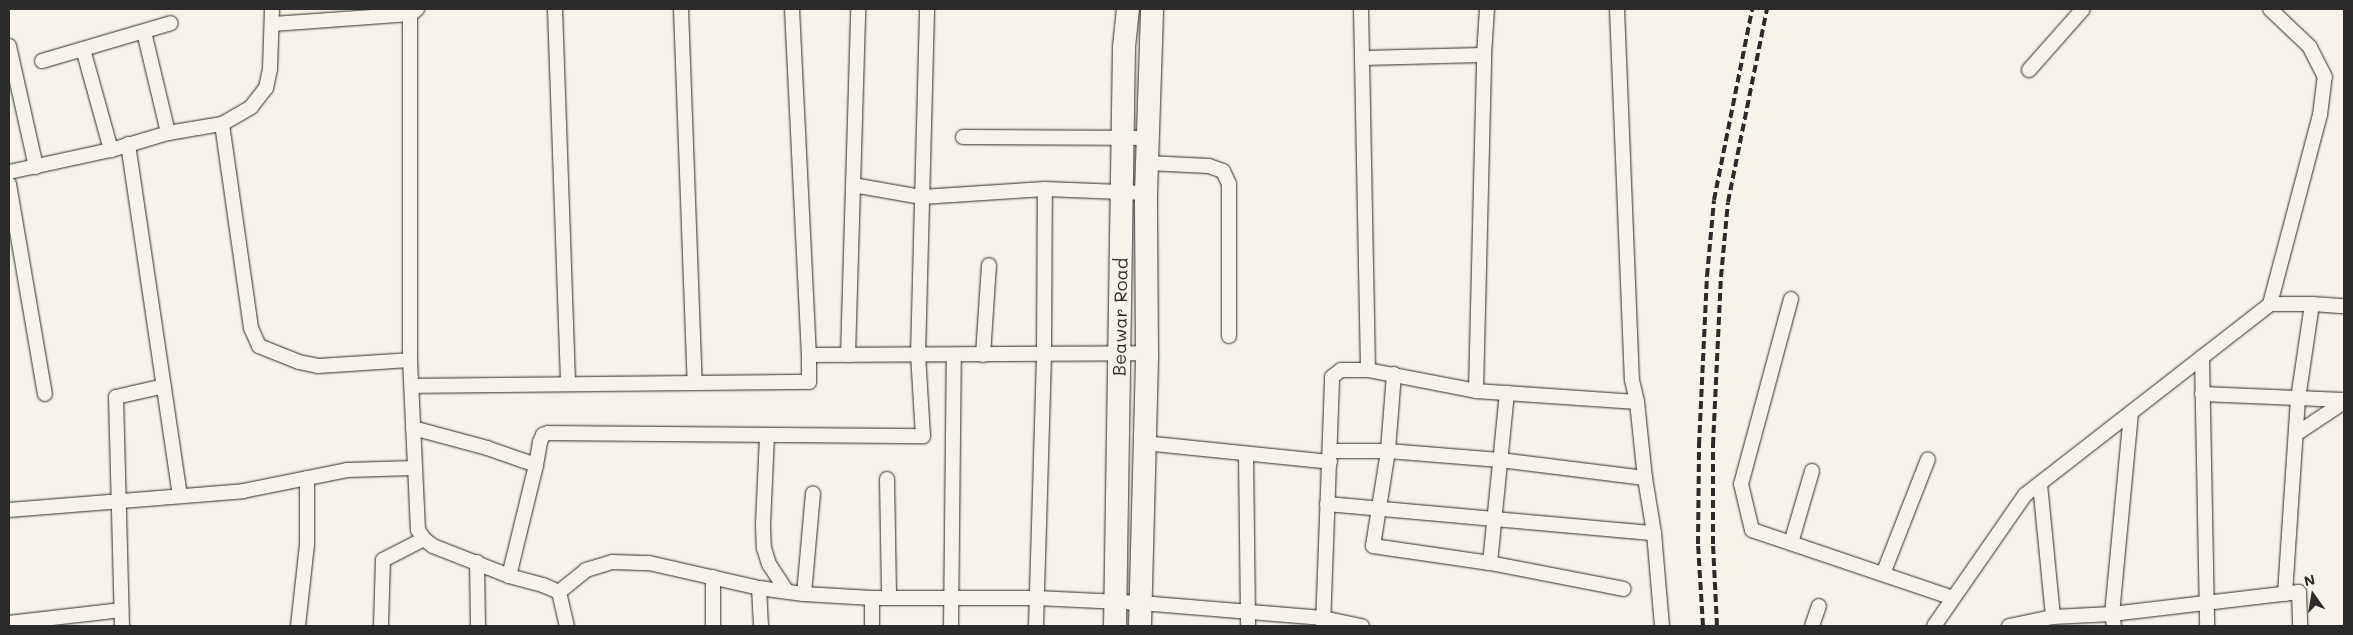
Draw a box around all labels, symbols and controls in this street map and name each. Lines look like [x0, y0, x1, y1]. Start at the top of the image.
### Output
street label: Beawar Road [1108, 258, 1132, 376]
text: N [2302, 569, 2317, 590]
north arrow [2288, 570, 2338, 620]

